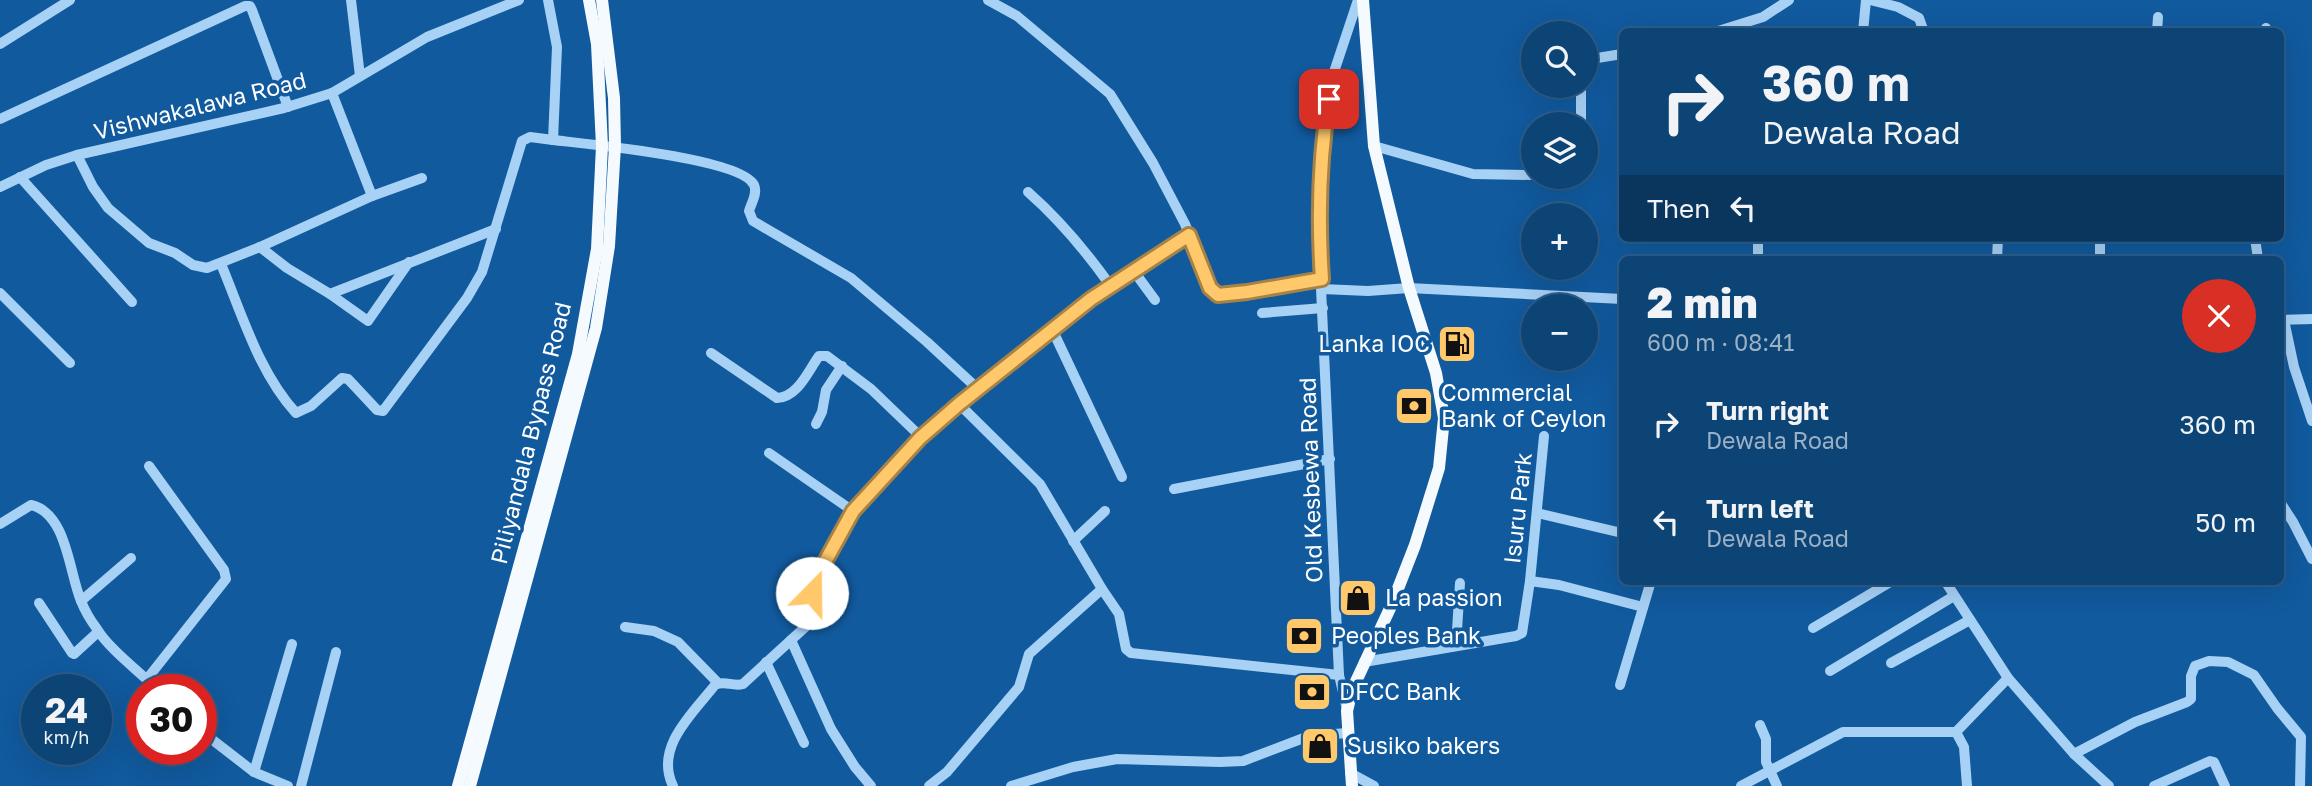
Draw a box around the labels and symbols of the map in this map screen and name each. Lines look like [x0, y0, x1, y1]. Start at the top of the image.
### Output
street label: Vishwakalawa Road [91, 65, 309, 145]
pin [1299, 69, 1359, 129]
street label: Piliyandala Bypass Road [484, 299, 576, 567]
fuel station icon: Lanka IOC [1436, 323, 1478, 365]
place label: Lanka IOC [1318, 329, 1430, 357]
street label: Old Kesbewa Road [1292, 377, 1328, 583]
place label: Commercial Bank of Ceylon [1441, 378, 1607, 432]
bank icon: Commercial Bank of Ceylon [1393, 385, 1435, 427]
street label: Isuru Park [1497, 451, 1537, 565]
position arrow [775, 556, 849, 630]
shop icon: La passion [1337, 577, 1379, 619]
place label: La passion [1385, 583, 1503, 611]
bank icon: Peoples Bank [1283, 615, 1325, 657]
place label: Peoples Bank [1331, 621, 1481, 649]
bank icon: DFCC Bank [1291, 671, 1333, 713]
speed limit sign: 30 [126, 674, 217, 765]
place label: DFCC Bank [1339, 677, 1461, 705]
shop icon: Susiko bakers [1299, 725, 1341, 767]
place label: Susiko bakers [1347, 731, 1500, 759]

